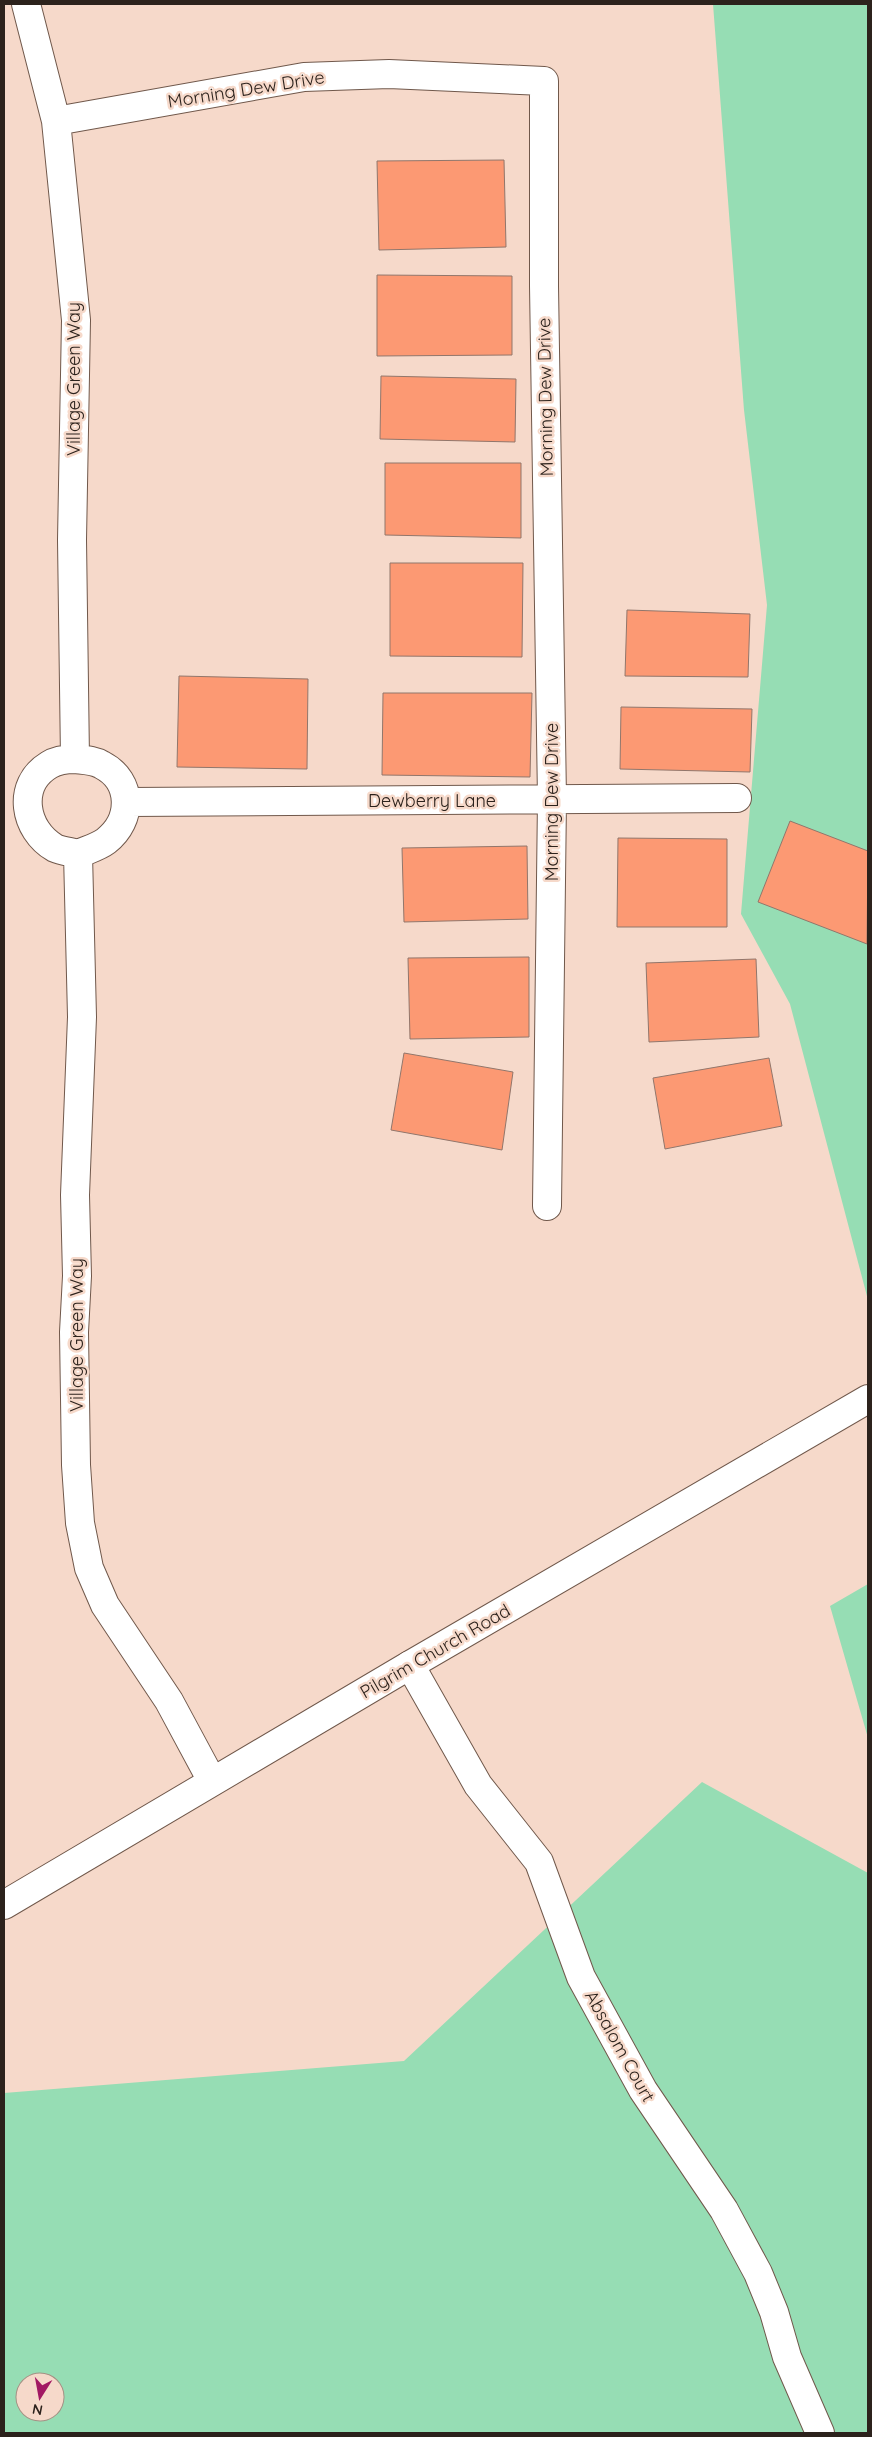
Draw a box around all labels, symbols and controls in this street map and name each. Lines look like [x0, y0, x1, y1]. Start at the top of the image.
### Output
street label: Morning Dew Drive [166, 65, 326, 113]
street label: Village Green Way [62, 302, 85, 456]
street label: Morning Dew Drive [532, 318, 558, 476]
street label: Morning Dew Drive [540, 723, 563, 881]
street label: Dewberry Lane [368, 789, 496, 812]
street label: Village Green Way [65, 1258, 88, 1412]
street label: Pilgrim Church Road [356, 1599, 514, 1703]
street label: Absalom Court [580, 1986, 660, 2106]
north arrow [15, 2372, 65, 2422]
text: N [31, 2400, 44, 2420]

